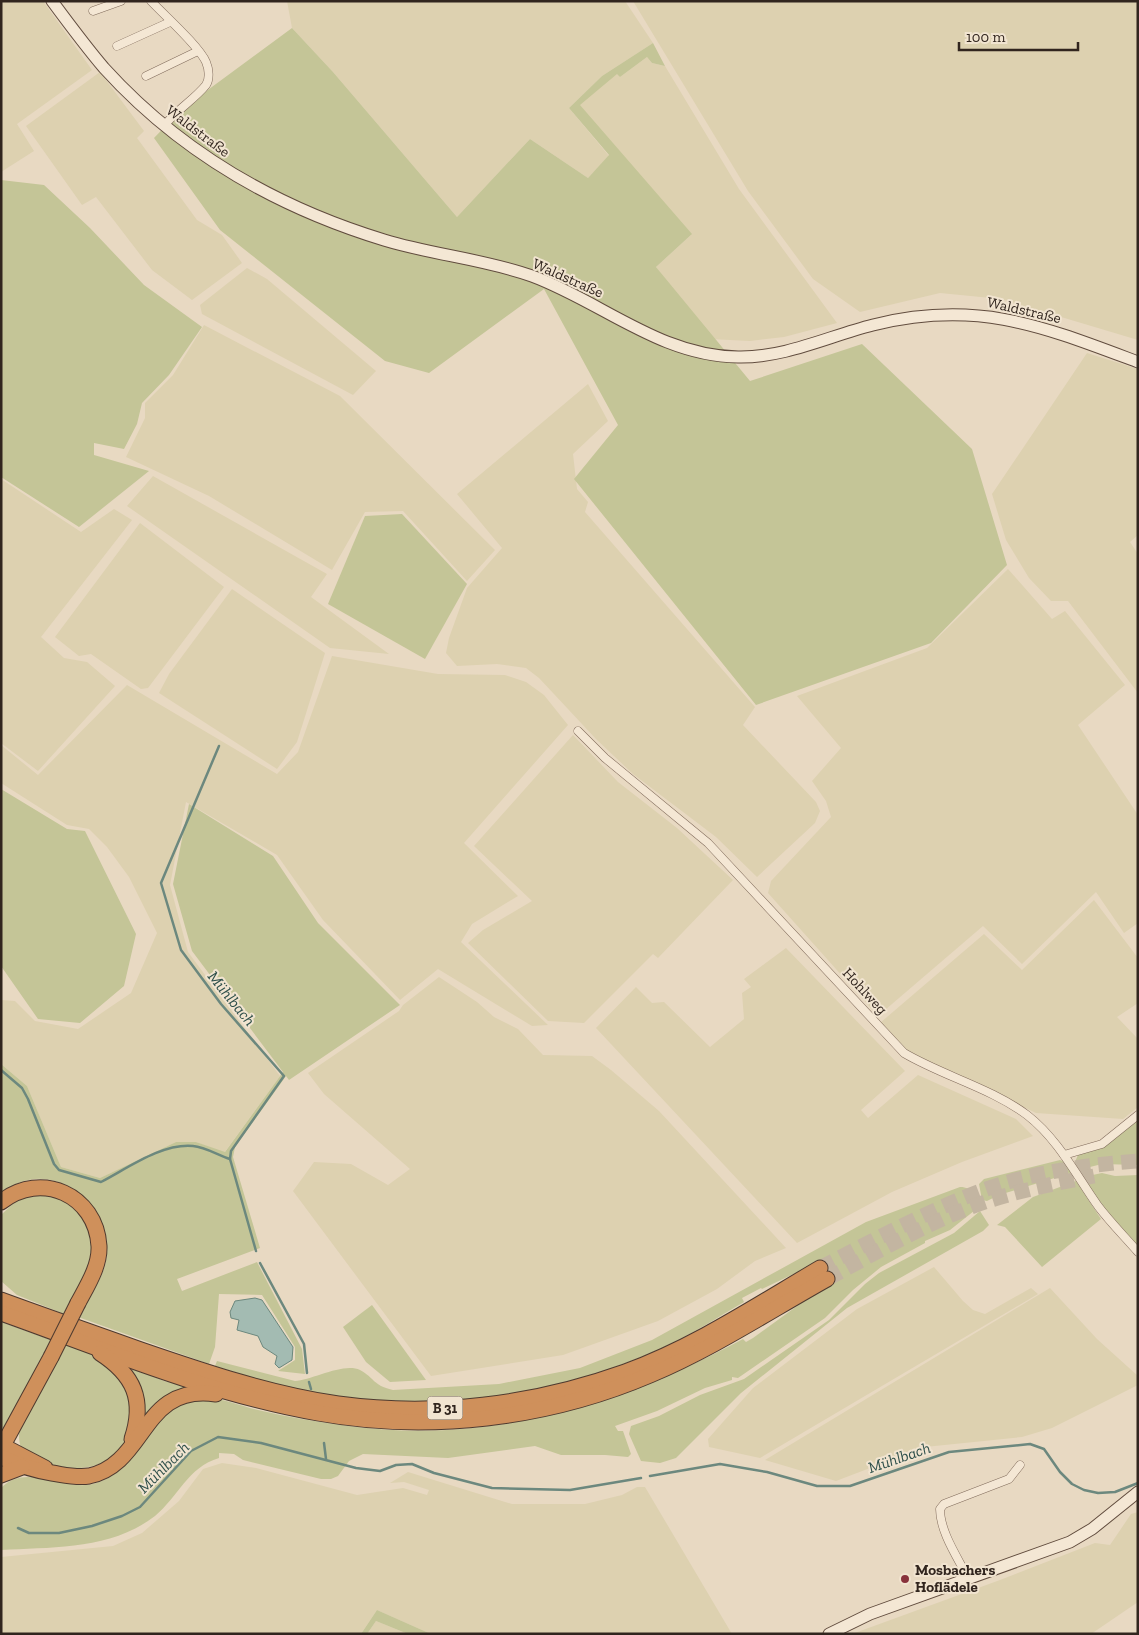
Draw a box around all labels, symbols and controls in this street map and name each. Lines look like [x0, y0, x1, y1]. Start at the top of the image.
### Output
scale bar [959, 20, 1078, 52]
text: 100 m [966, 28, 1005, 46]
street label: Waldstraße [162, 101, 234, 161]
street label: Waldstraße [530, 254, 606, 302]
street label: Waldstraße [985, 293, 1063, 327]
street label: Hohlweg [839, 964, 891, 1018]
water label: Mühlbach [204, 967, 259, 1030]
road number: B 31 [428, 1396, 462, 1420]
water label: Mühlbach [134, 1438, 193, 1497]
water label: Mühlbach [865, 1438, 933, 1477]
place label: Mosbachers Hoflädele [915, 1561, 995, 1596]
marker: Mosbachers Hoflädele [899, 1573, 911, 1585]

